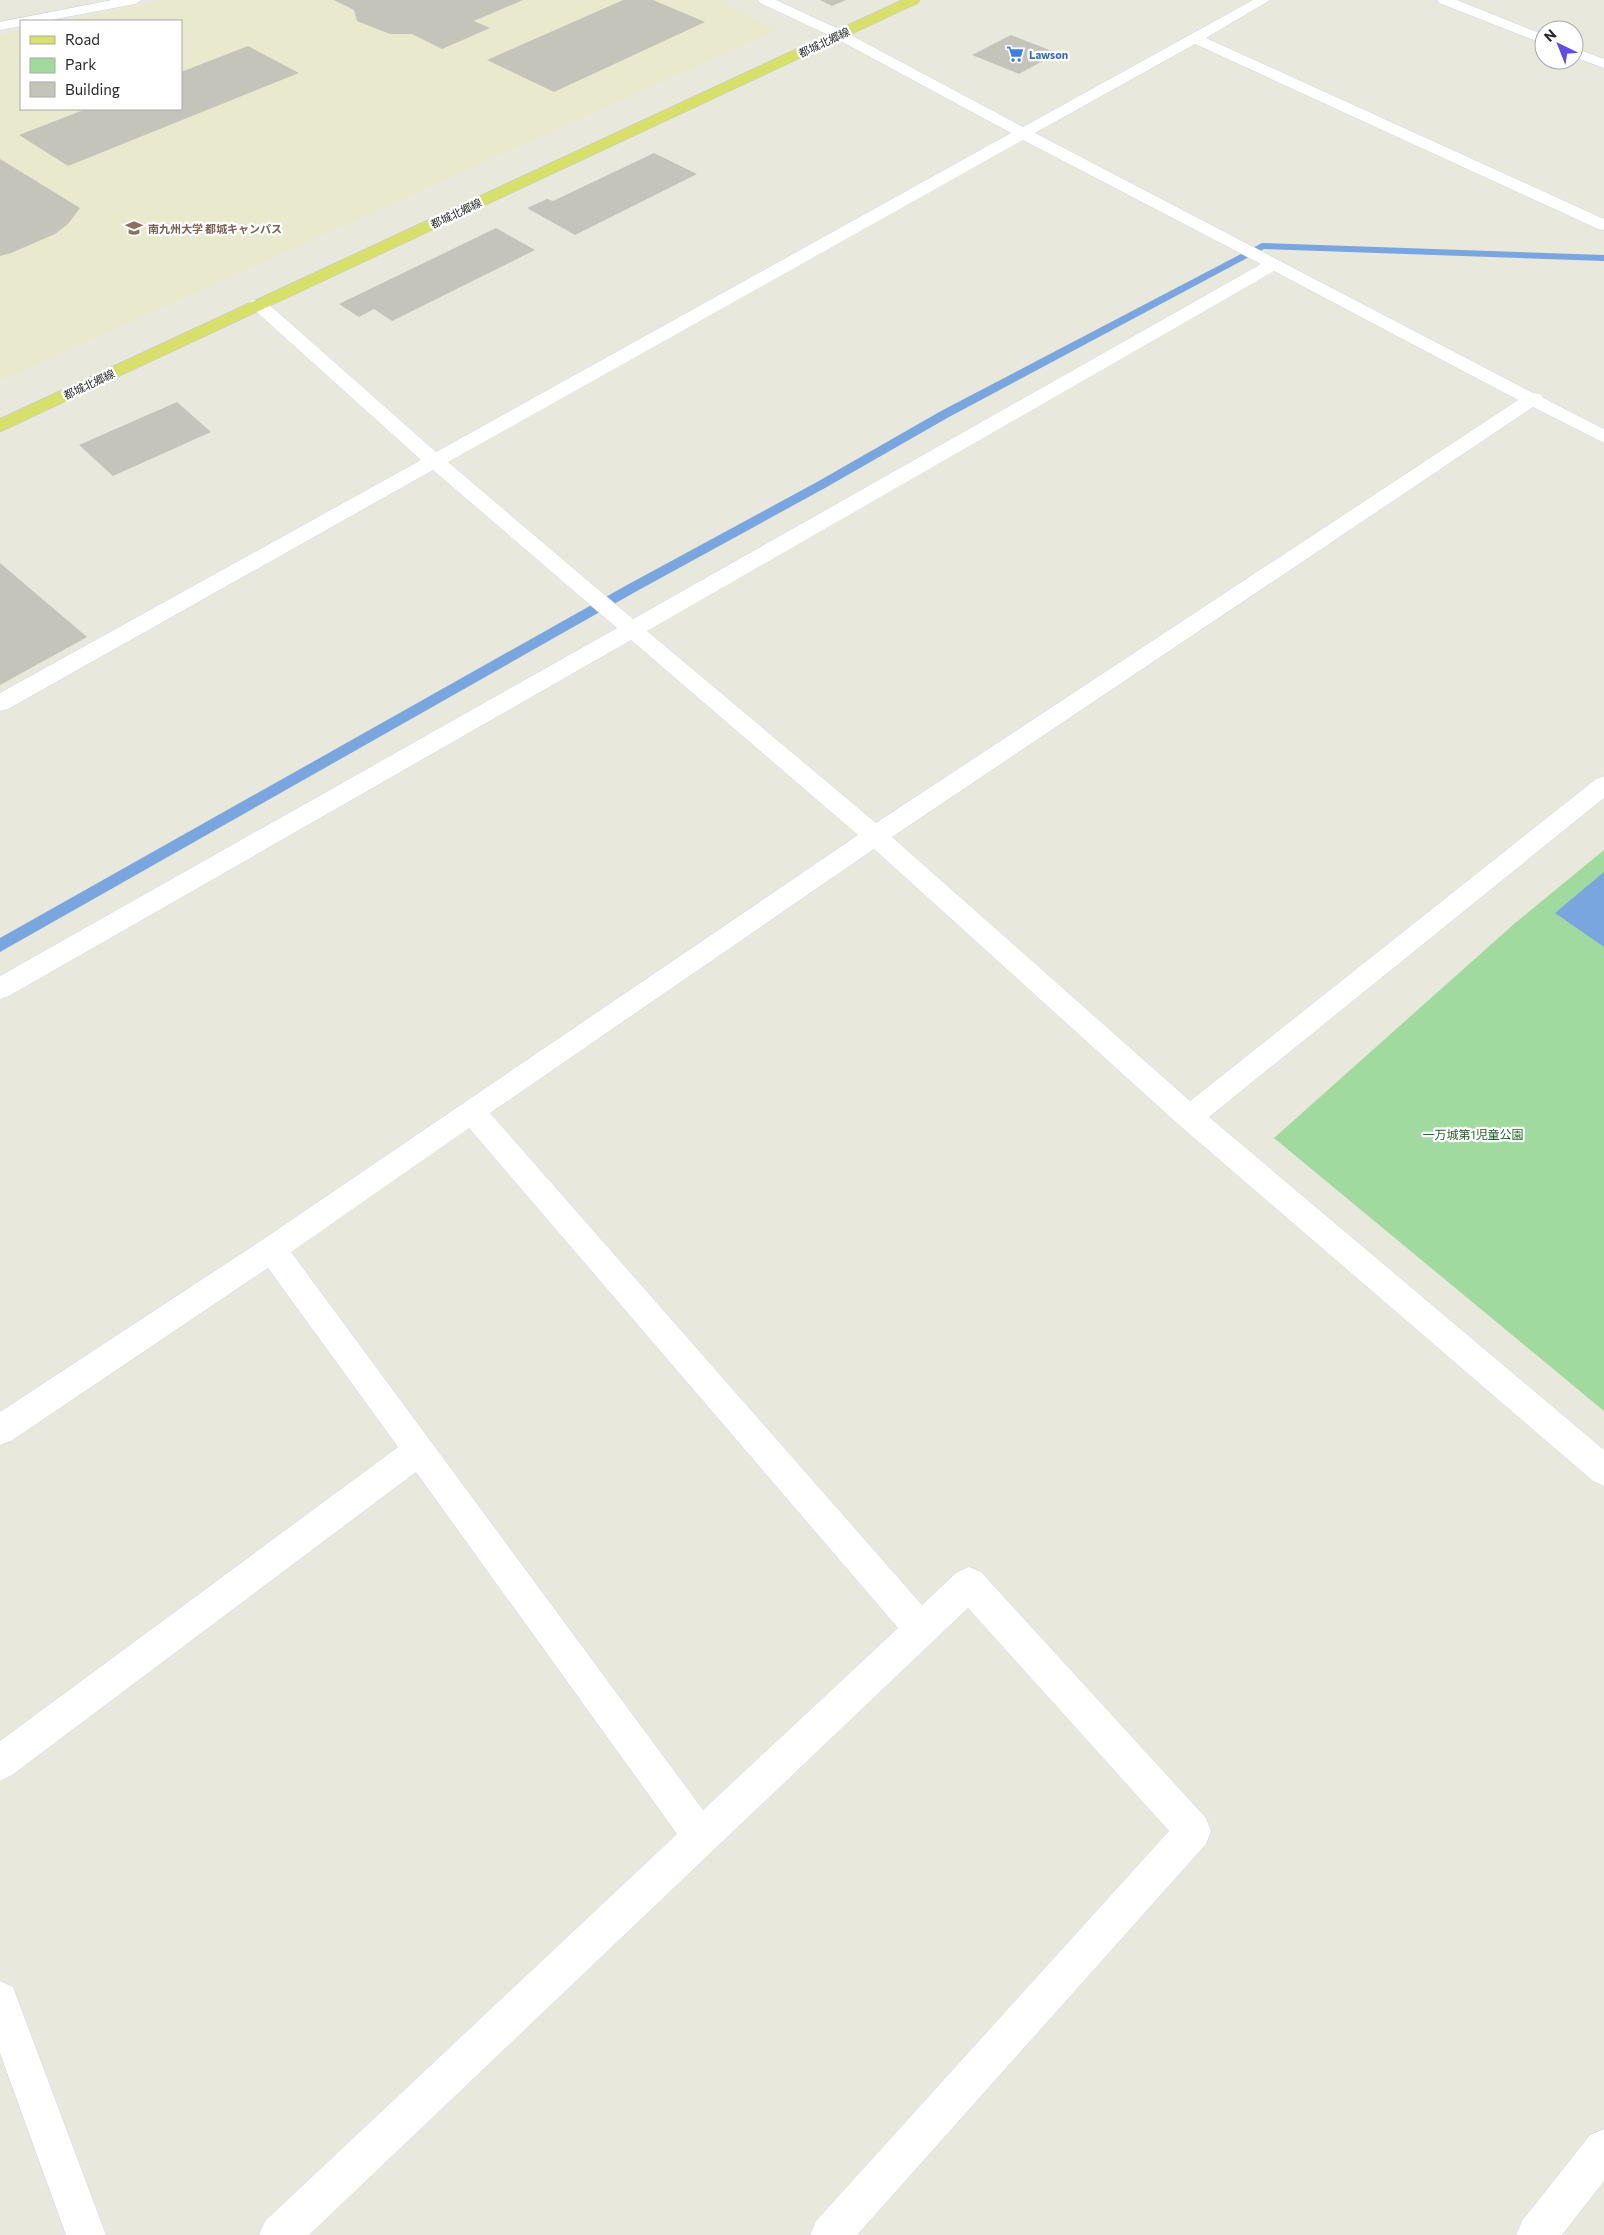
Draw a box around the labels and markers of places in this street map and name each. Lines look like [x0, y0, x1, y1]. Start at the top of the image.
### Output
supermarket icon: Lawson [1005, 44, 1025, 64]
place label: Lawson [1029, 48, 1068, 61]
school or university icon: 南九州大学 都城キャンパス [124, 218, 144, 238]
place label: 南九州大学 都城キャンパス [148, 222, 282, 235]

